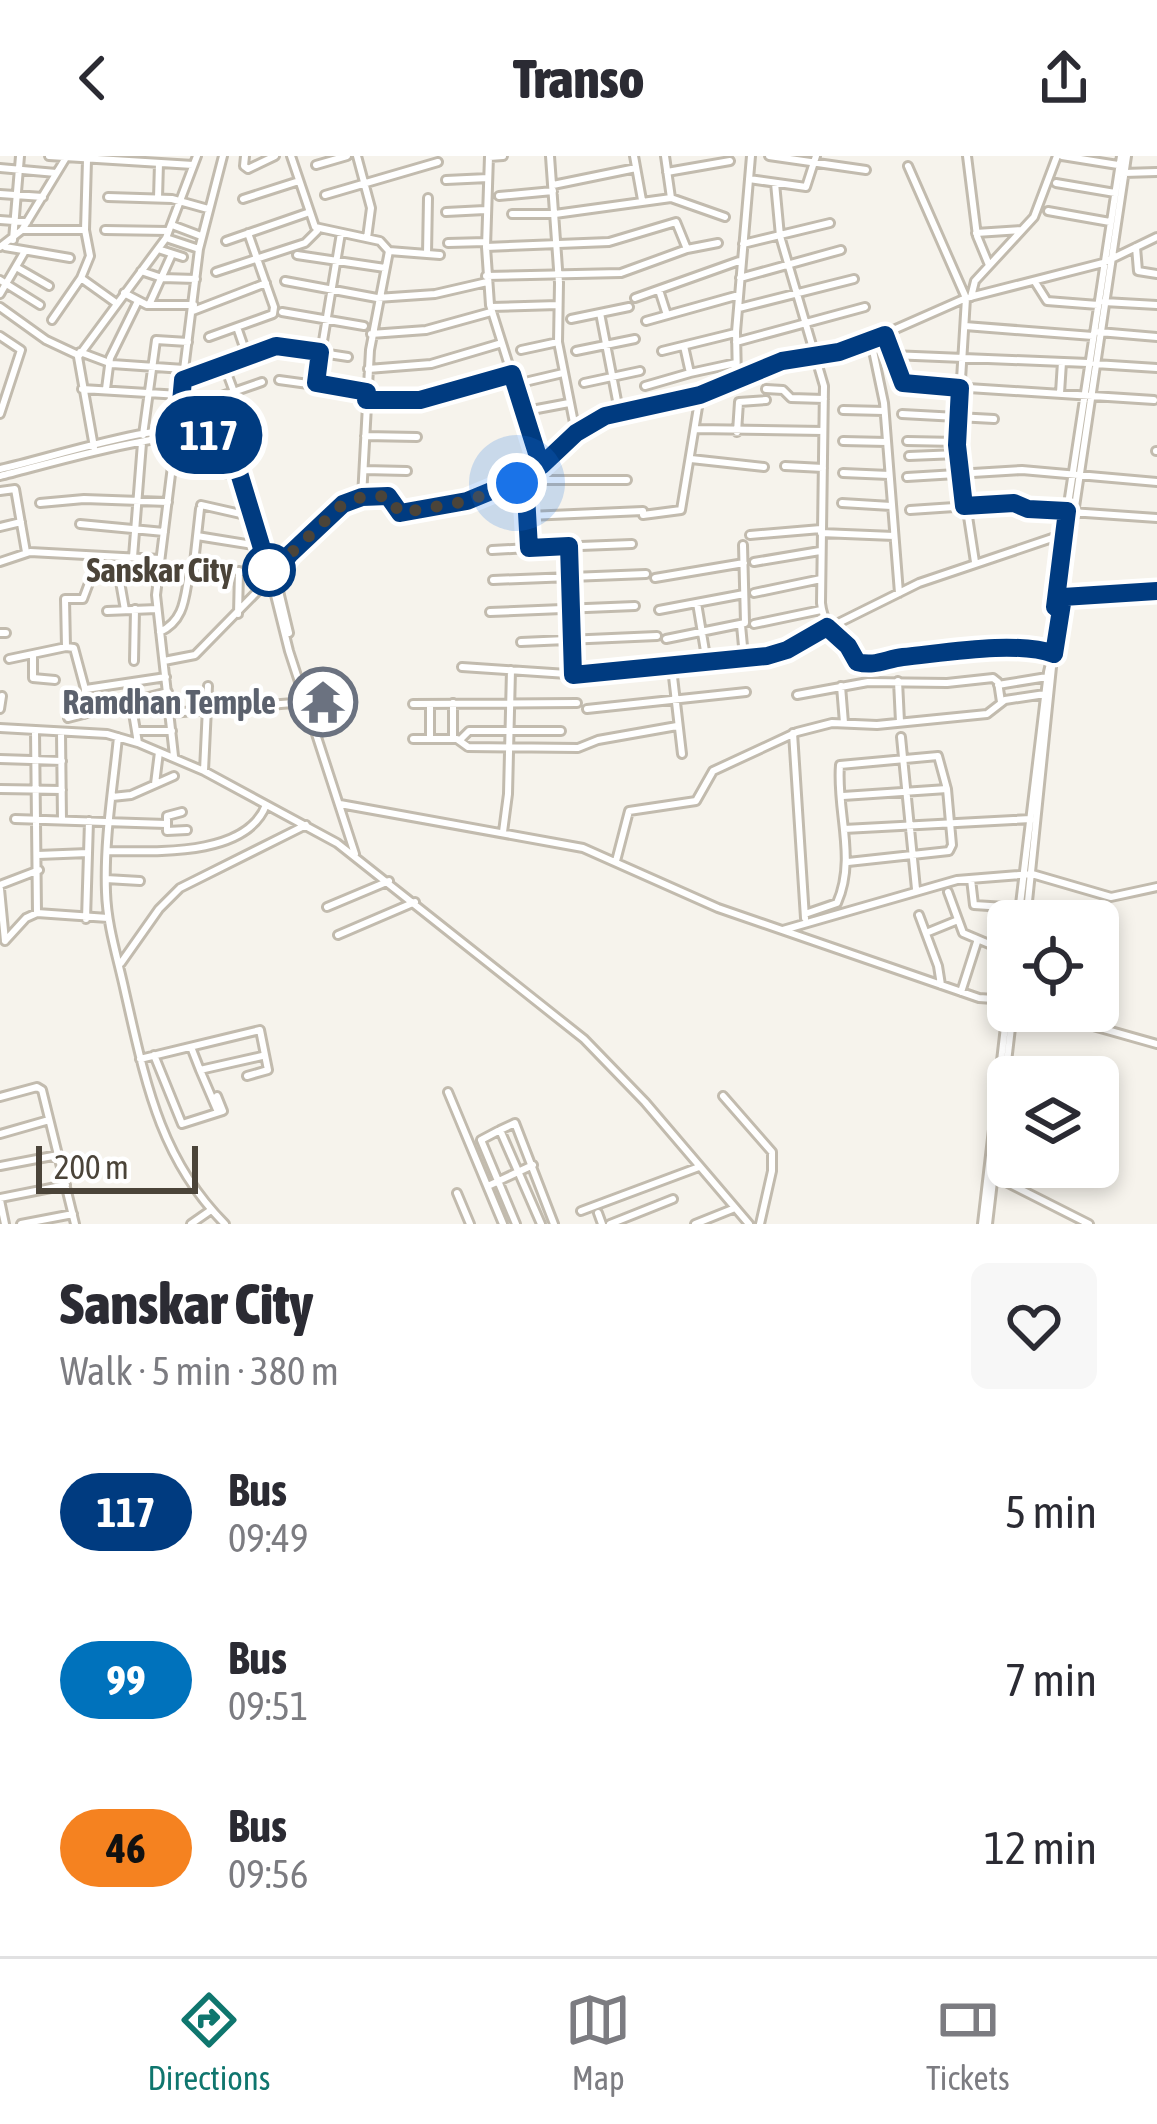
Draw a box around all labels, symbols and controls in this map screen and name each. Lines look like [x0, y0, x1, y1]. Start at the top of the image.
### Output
icon: back [60, 45, 126, 111]
icon: share [1031, 45, 1097, 111]
text: Transo [513, 48, 644, 109]
line badge: 117 [140, 396, 278, 474]
text: 117 [179, 411, 239, 459]
your location [487, 453, 547, 513]
marker: Sanskar City [244, 545, 294, 595]
place label: Sanskar City [86, 551, 233, 589]
temple icon: Ramdhan Temple [288, 667, 358, 737]
place label: Ramdhan Temple [63, 683, 276, 721]
map controls [987, 900, 1119, 1188]
button: locate [987, 900, 1119, 1032]
button: layers [987, 1056, 1119, 1188]
scale bar [36, 1140, 198, 1193]
text: 200 m [54, 1148, 129, 1186]
button: heart [971, 1263, 1097, 1389]
text: Sanskar City [60, 1271, 313, 1336]
text: Walk · 5 min · 380 m [60, 1349, 339, 1393]
text: Bus [228, 1464, 287, 1516]
text: 5 min [1005, 1486, 1097, 1538]
text: 117 [96, 1488, 156, 1536]
text: 09:49 [228, 1516, 308, 1560]
text: Bus [228, 1632, 287, 1684]
text: 7 min [1005, 1654, 1097, 1706]
text: 99 [106, 1656, 146, 1704]
text: 09:51 [228, 1684, 308, 1728]
text: Bus [228, 1800, 287, 1852]
text: 12 min [984, 1822, 1097, 1874]
text: 46 [106, 1824, 146, 1872]
text: 09:56 [228, 1852, 308, 1896]
tab: Directions [147, 1987, 270, 2097]
tab: Map [565, 1987, 631, 2097]
tab: Tickets [926, 1987, 1010, 2097]

